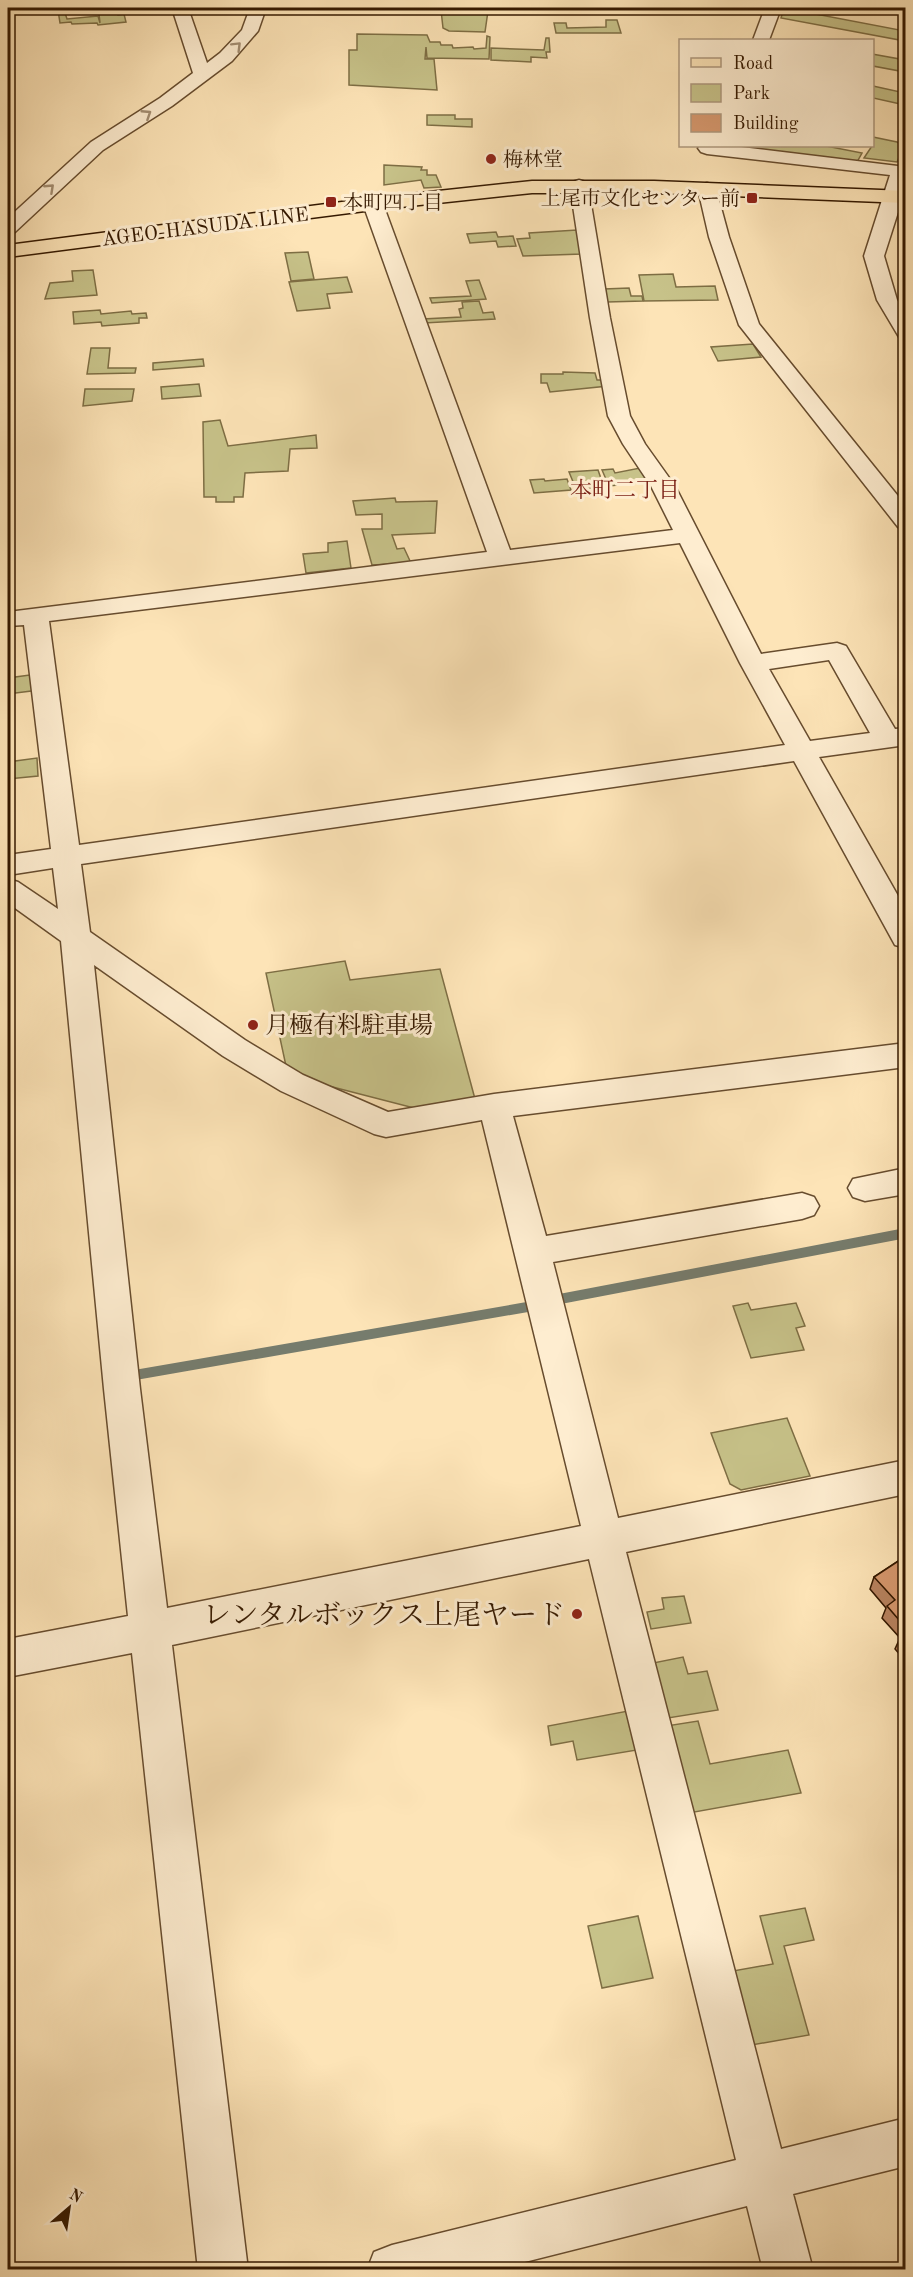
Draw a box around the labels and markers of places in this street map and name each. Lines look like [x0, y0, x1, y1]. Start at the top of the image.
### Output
place label: 梅林堂 [503, 149, 563, 171]
marker: 梅林堂 [484, 152, 498, 166]
place label: 上尾市文化センター前 [541, 188, 740, 210]
marker: 上尾市文化センター前 [745, 191, 759, 205]
place label: 本町四丁目 [343, 192, 443, 214]
marker: 本町四丁目 [324, 195, 338, 209]
place label: 月極有料駐車場 [265, 1012, 433, 1039]
marker: 月極有料駐車場 [246, 1018, 260, 1032]
place label: レンタルボックス上尾ヤード [203, 1600, 565, 1631]
marker: レンタルボックス上尾ヤード [570, 1607, 584, 1621]

